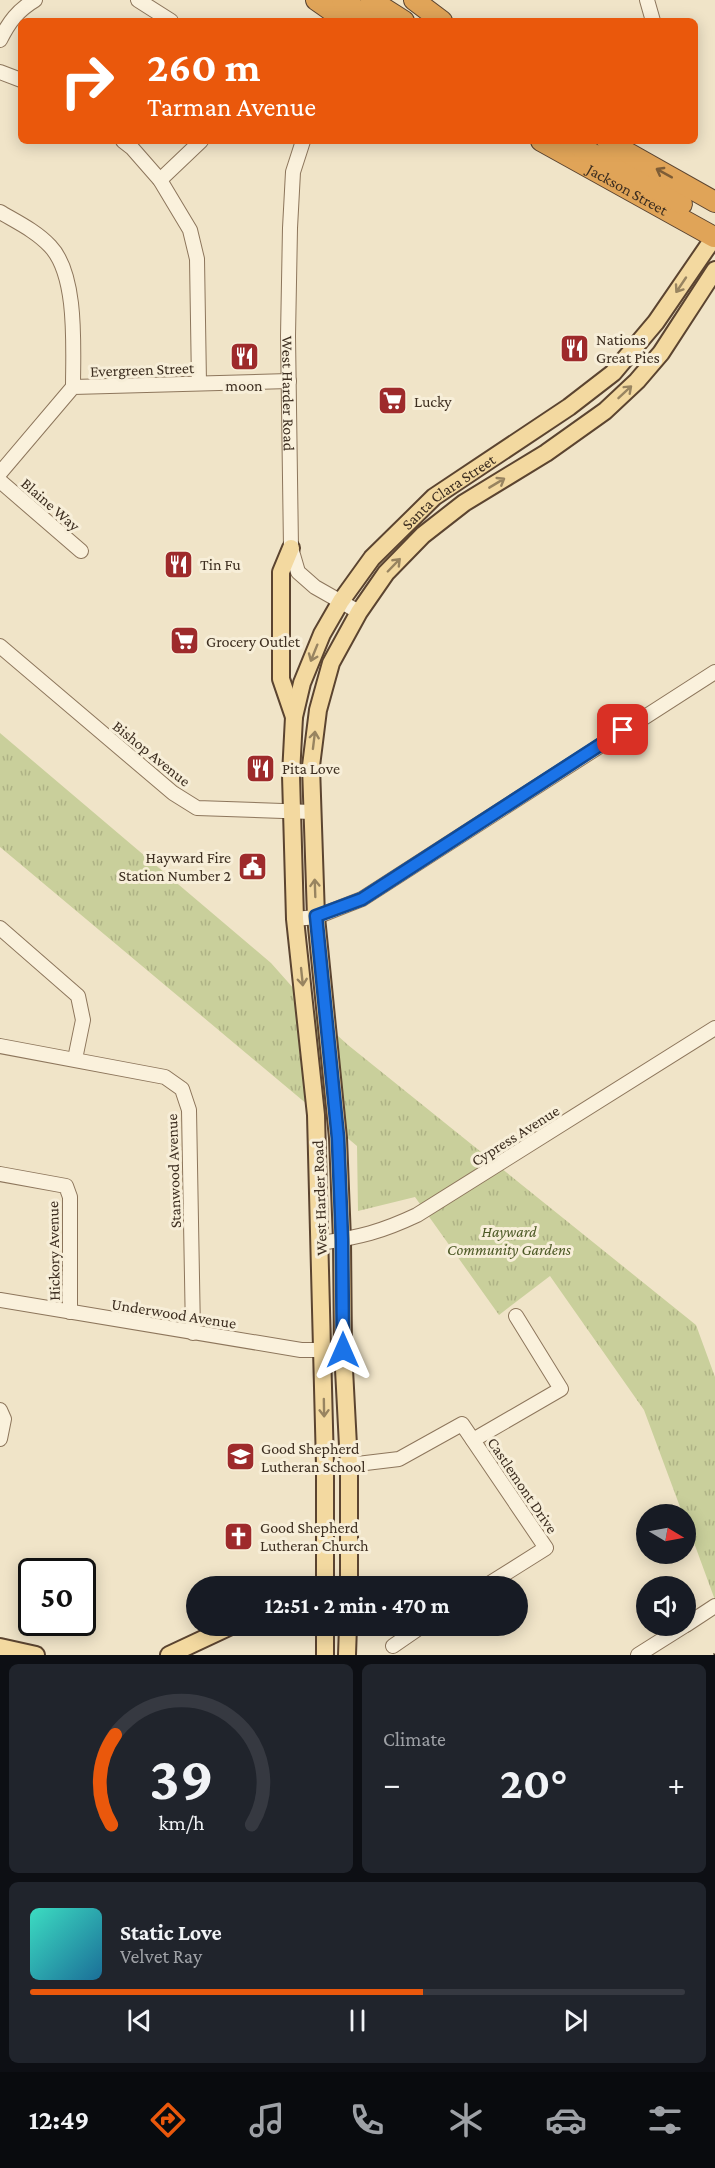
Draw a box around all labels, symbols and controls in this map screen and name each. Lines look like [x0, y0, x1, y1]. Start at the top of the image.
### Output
icon: right [48, 42, 126, 120]
text: 260 m [147, 43, 261, 90]
text: Tarman Avenue [147, 92, 316, 122]
street label: Jackson Street [582, 159, 671, 219]
one-way arrow [656, 167, 673, 179]
one-way arrow [675, 276, 687, 293]
place label: Nations Great Pies [596, 331, 660, 366]
restaurant icon: Nations Great Pies [559, 332, 591, 364]
street label: West Harder Road [279, 335, 298, 452]
restaurant icon: moon [228, 341, 260, 373]
street label: Evergreen Street [90, 359, 195, 381]
place label: moon [225, 377, 263, 394]
supermarket icon: Lucky [377, 385, 409, 417]
one-way arrow [617, 385, 632, 399]
place label: Lucky [414, 393, 452, 411]
street label: Santa Clara Street [398, 450, 499, 533]
street label: Blaine Way [17, 474, 84, 536]
one-way arrow [488, 477, 505, 489]
restaurant icon: Tin Fu [163, 548, 195, 580]
place label: Tin Fu [200, 556, 241, 573]
one-way arrow [387, 558, 402, 573]
supermarket icon: Grocery Outlet [169, 625, 201, 657]
place label: Grocery Outlet [206, 633, 301, 651]
one-way arrow [308, 643, 319, 661]
pin [597, 704, 648, 755]
icon: arrive [606, 713, 639, 746]
street label: Bishop Avenue [109, 717, 194, 790]
one-way arrow [309, 730, 320, 750]
restaurant icon: Pita Love [245, 752, 277, 784]
place label: Pita Love [282, 760, 340, 777]
place label: Hayward Fire Station Number 2 [118, 849, 231, 884]
public building icon: Hayward Fire Station Number 2 [236, 850, 268, 882]
one-way arrow [310, 879, 321, 899]
one-way arrow [297, 966, 308, 986]
street label: Cypress Avenue [468, 1102, 563, 1170]
street label: Stanwood Avenue [163, 1113, 184, 1229]
street label: West Harder Road [309, 1139, 330, 1256]
street label: Hickory Avenue [44, 1201, 64, 1301]
park label: Hayward Community Gardens [447, 1223, 571, 1259]
street label: Underwood Avenue [110, 1295, 238, 1332]
position arrow [311, 1318, 375, 1382]
one-way arrow [318, 1398, 330, 1418]
street label: Castlemont Drive [484, 1434, 561, 1536]
place label: Good Shepherd Lutheran School [261, 1440, 365, 1475]
school or university icon: Good Shepherd Lutheran School [224, 1441, 256, 1473]
north arrow [636, 1504, 696, 1564]
map controls [636, 1504, 696, 1636]
place label: Good Shepherd Lutheran Church [260, 1519, 369, 1554]
church icon: Good Shepherd Lutheran Church [223, 1520, 255, 1552]
speed limit sign: 50 [18, 1558, 96, 1636]
button: sound [636, 1576, 696, 1636]
text: 12:51 · 2 min · 470 m [264, 1593, 450, 1618]
text: Climate [383, 1728, 446, 1750]
text: 39 [149, 1743, 213, 1812]
text: 20° [500, 1758, 568, 1808]
text: − [383, 1765, 400, 1802]
text: + [668, 1765, 685, 1802]
text: km/h [158, 1812, 205, 1836]
text: Static Love [120, 1920, 222, 1945]
text: Velvet Ray [120, 1945, 202, 1967]
icon: previous [123, 2004, 156, 2037]
icon: pause [341, 2004, 374, 2037]
icon: next [559, 2004, 592, 2037]
icon: directions [147, 2099, 189, 2141]
icon: music [246, 2099, 288, 2141]
icon: phone [346, 2099, 388, 2141]
icon: climate [445, 2099, 487, 2141]
icon: car [545, 2099, 587, 2141]
icon: filters [644, 2099, 686, 2141]
text: 12:49 [29, 2105, 89, 2135]

